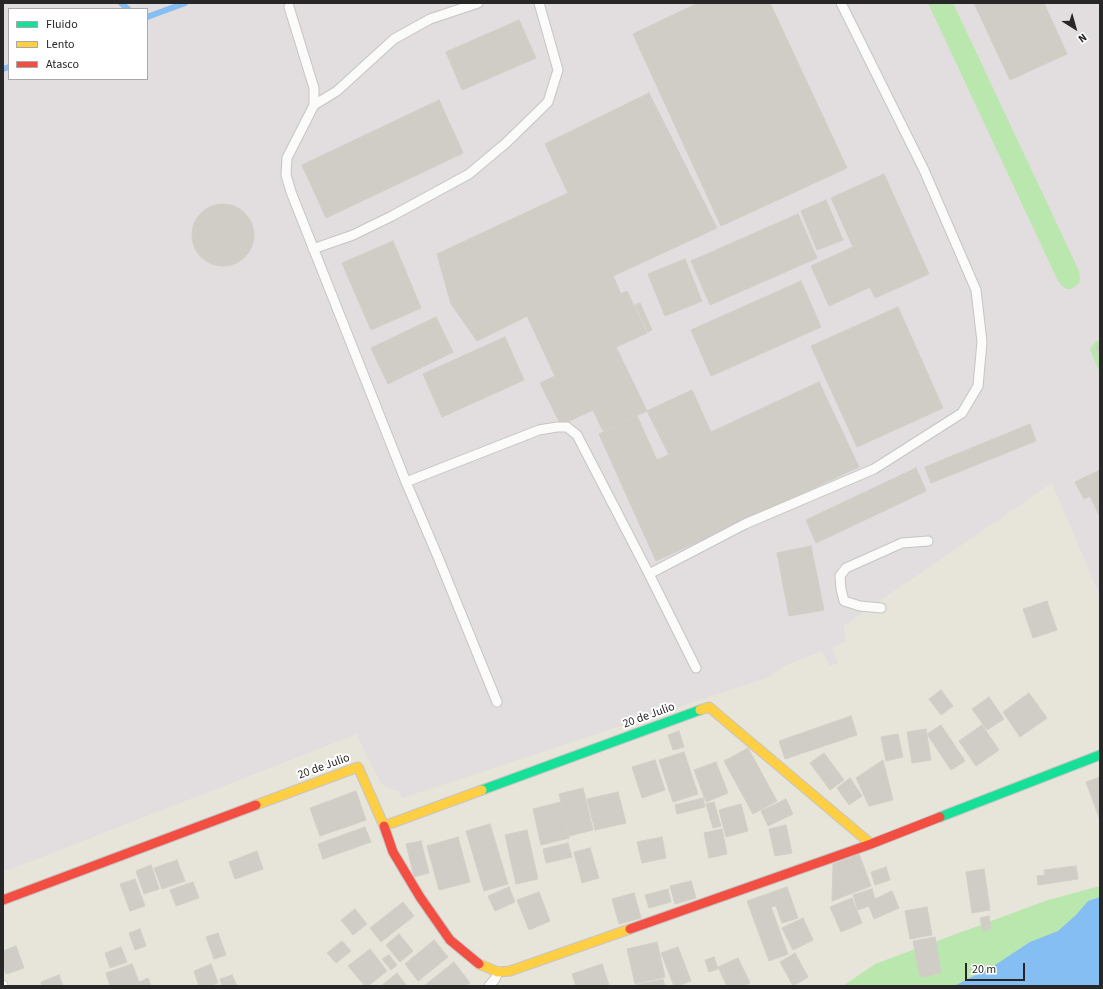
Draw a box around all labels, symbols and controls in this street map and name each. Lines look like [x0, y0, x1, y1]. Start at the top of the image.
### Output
legend [8, 8, 148, 80]
north arrow [1055, 8, 1095, 48]
text: Fluido [46, 16, 78, 33]
text: N [1075, 30, 1090, 46]
text: Lento [46, 36, 75, 53]
text: Atasco [46, 56, 79, 73]
street label: 20 de Julio [621, 700, 677, 732]
street label: 20 de Julio [296, 751, 352, 783]
scale bar [967, 955, 1027, 981]
text: 20 m [972, 961, 996, 978]

